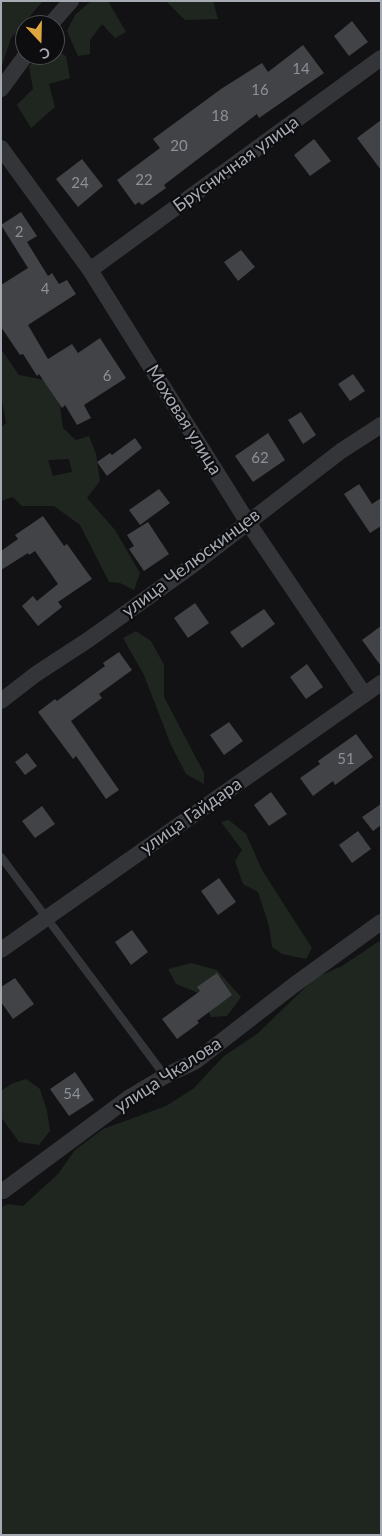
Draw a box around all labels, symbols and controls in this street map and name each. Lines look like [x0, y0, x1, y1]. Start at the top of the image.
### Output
north arrow [15, 15, 65, 65]
text: С [38, 44, 53, 63]
house number: 14 [292, 60, 310, 78]
house number: 16 [251, 81, 269, 99]
house number: 18 [211, 107, 229, 125]
street label: Брусничная улица [169, 111, 303, 217]
house number: 20 [170, 137, 188, 155]
house number: 22 [135, 171, 153, 189]
house number: 24 [71, 174, 89, 192]
house number: 2 [15, 223, 23, 241]
house number: 4 [41, 280, 49, 298]
street label: Моховая улица [142, 361, 226, 479]
house number: 6 [103, 367, 111, 385]
house number: 62 [251, 449, 269, 467]
street label: улица Челюскинцев [118, 504, 264, 622]
house number: 51 [337, 750, 355, 768]
street label: улица Гайдара [136, 773, 246, 859]
street label: улица Чкалова [111, 1033, 225, 1117]
house number: 54 [63, 1085, 81, 1103]

